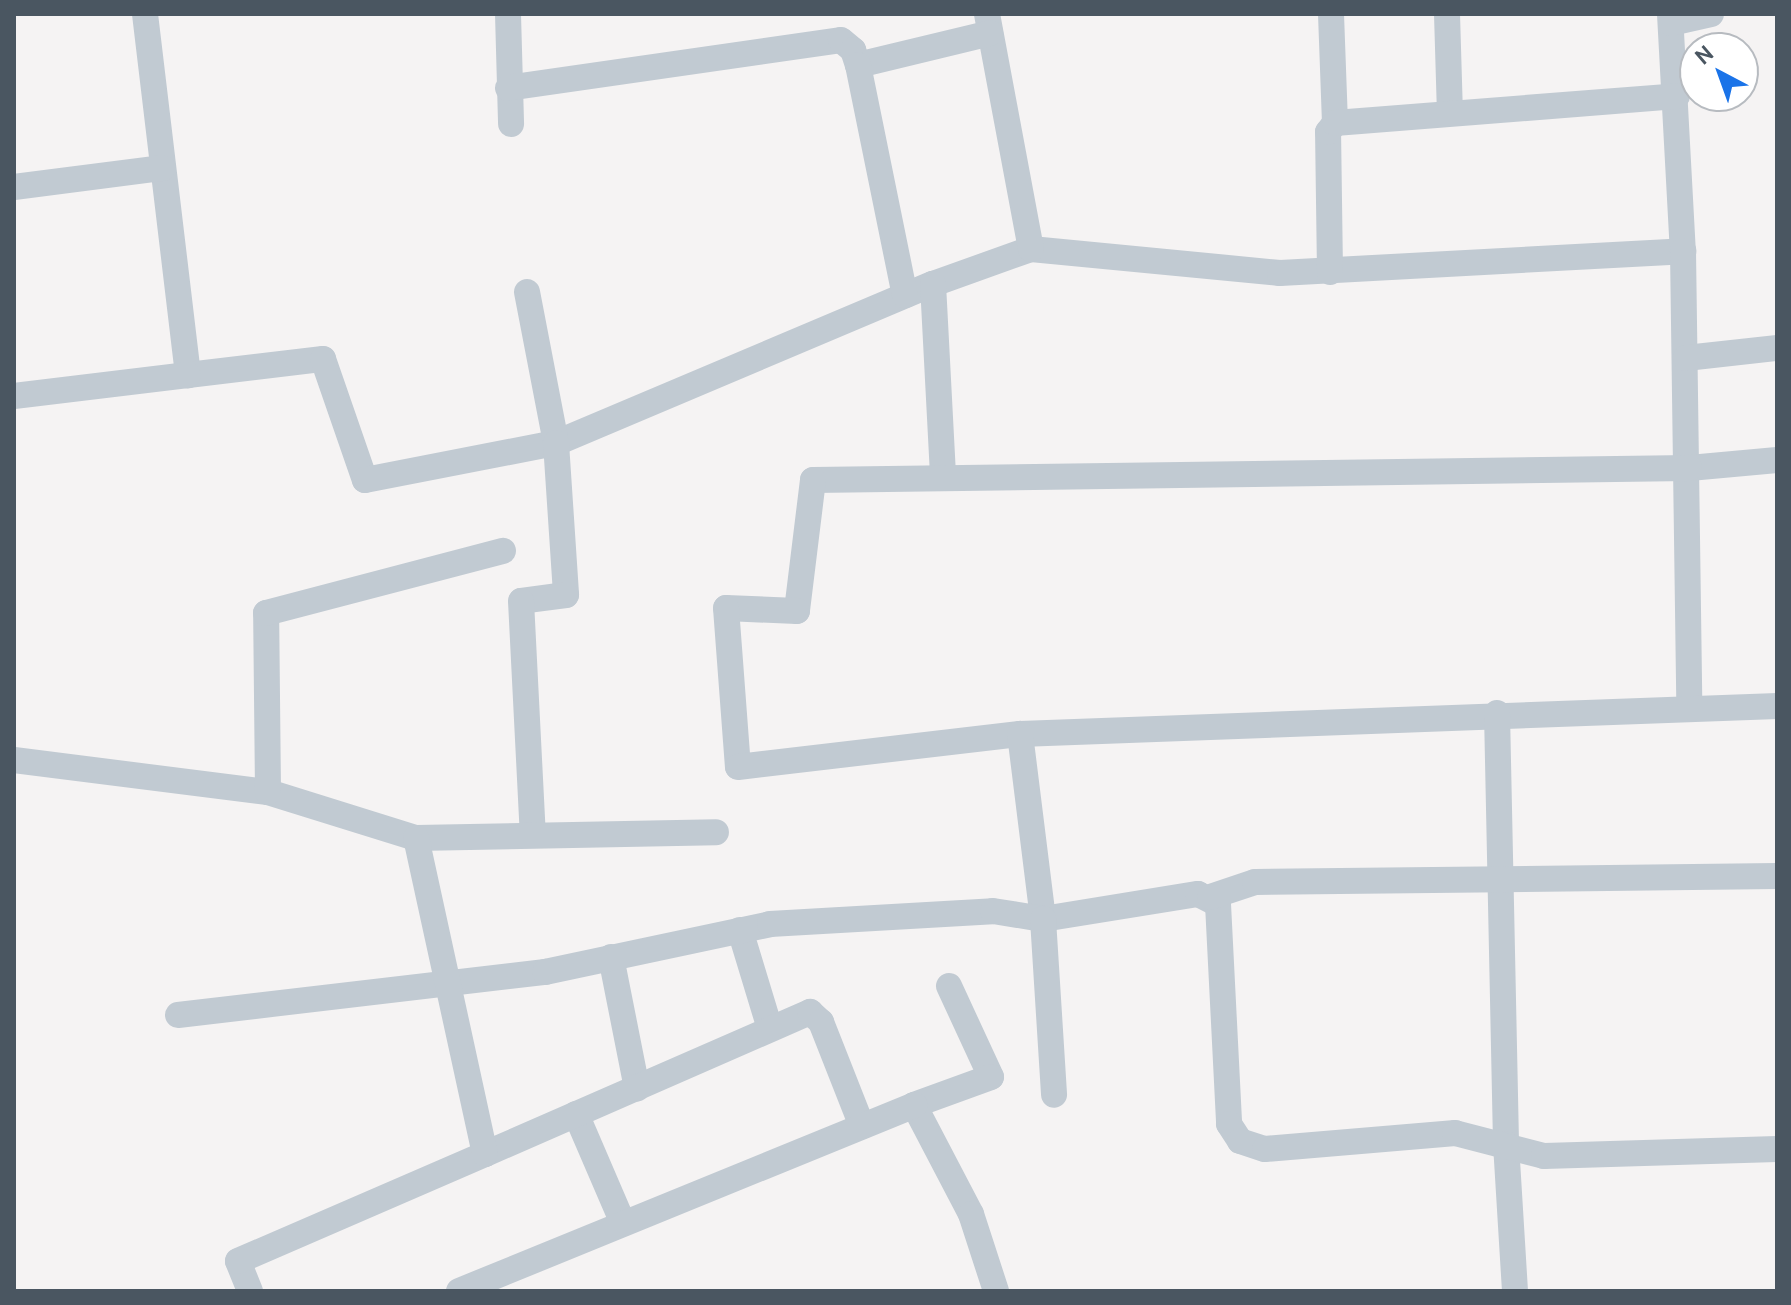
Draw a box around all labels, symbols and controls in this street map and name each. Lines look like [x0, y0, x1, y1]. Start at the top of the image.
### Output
north arrow [1679, 32, 1759, 112]
text: N [1690, 40, 1719, 70]

